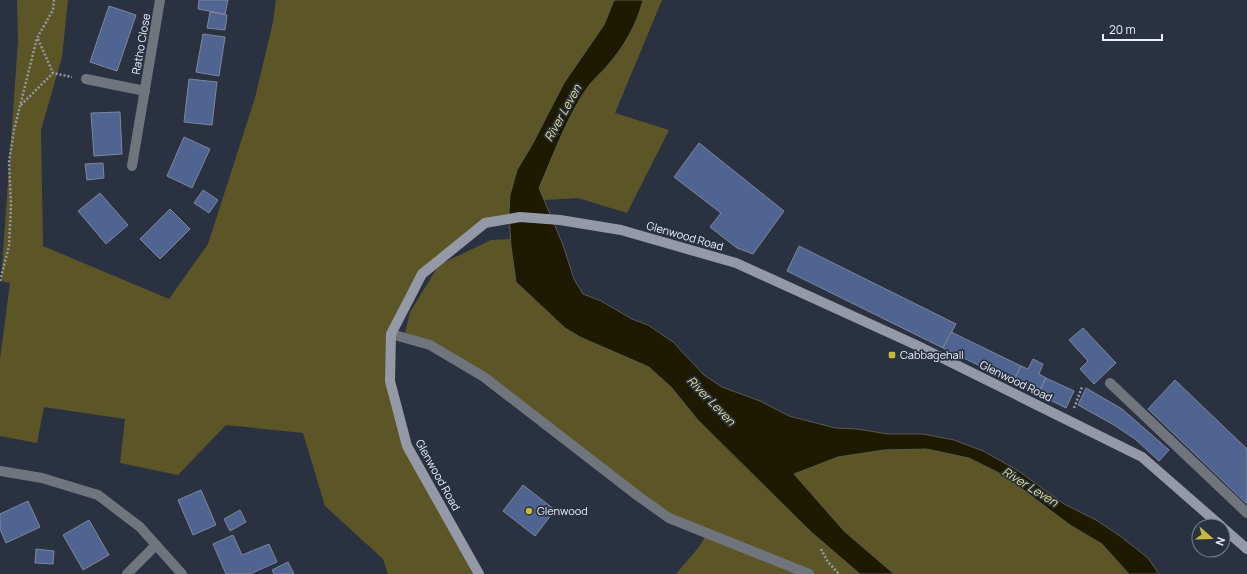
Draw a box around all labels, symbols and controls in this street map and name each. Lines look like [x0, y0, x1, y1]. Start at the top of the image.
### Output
street label: Ratho Close [128, 12, 153, 76]
scale bar [1103, 16, 1162, 42]
text: 20 m [1109, 21, 1136, 38]
water label: River Leven [540, 80, 586, 144]
street label: Glenwood Road [645, 217, 725, 254]
place label: Cabbagehall [900, 347, 964, 362]
marker: Cabbagehall [887, 350, 897, 360]
street label: Glenwood Road [977, 356, 1055, 405]
water label: River Leven [683, 372, 740, 430]
street label: Glenwood Road [413, 437, 464, 513]
water label: River Leven [999, 463, 1062, 511]
place label: Glenwood [537, 503, 588, 518]
marker: Glenwood [524, 506, 534, 516]
north arrow [1191, 518, 1231, 558]
text: N [1212, 535, 1229, 548]

